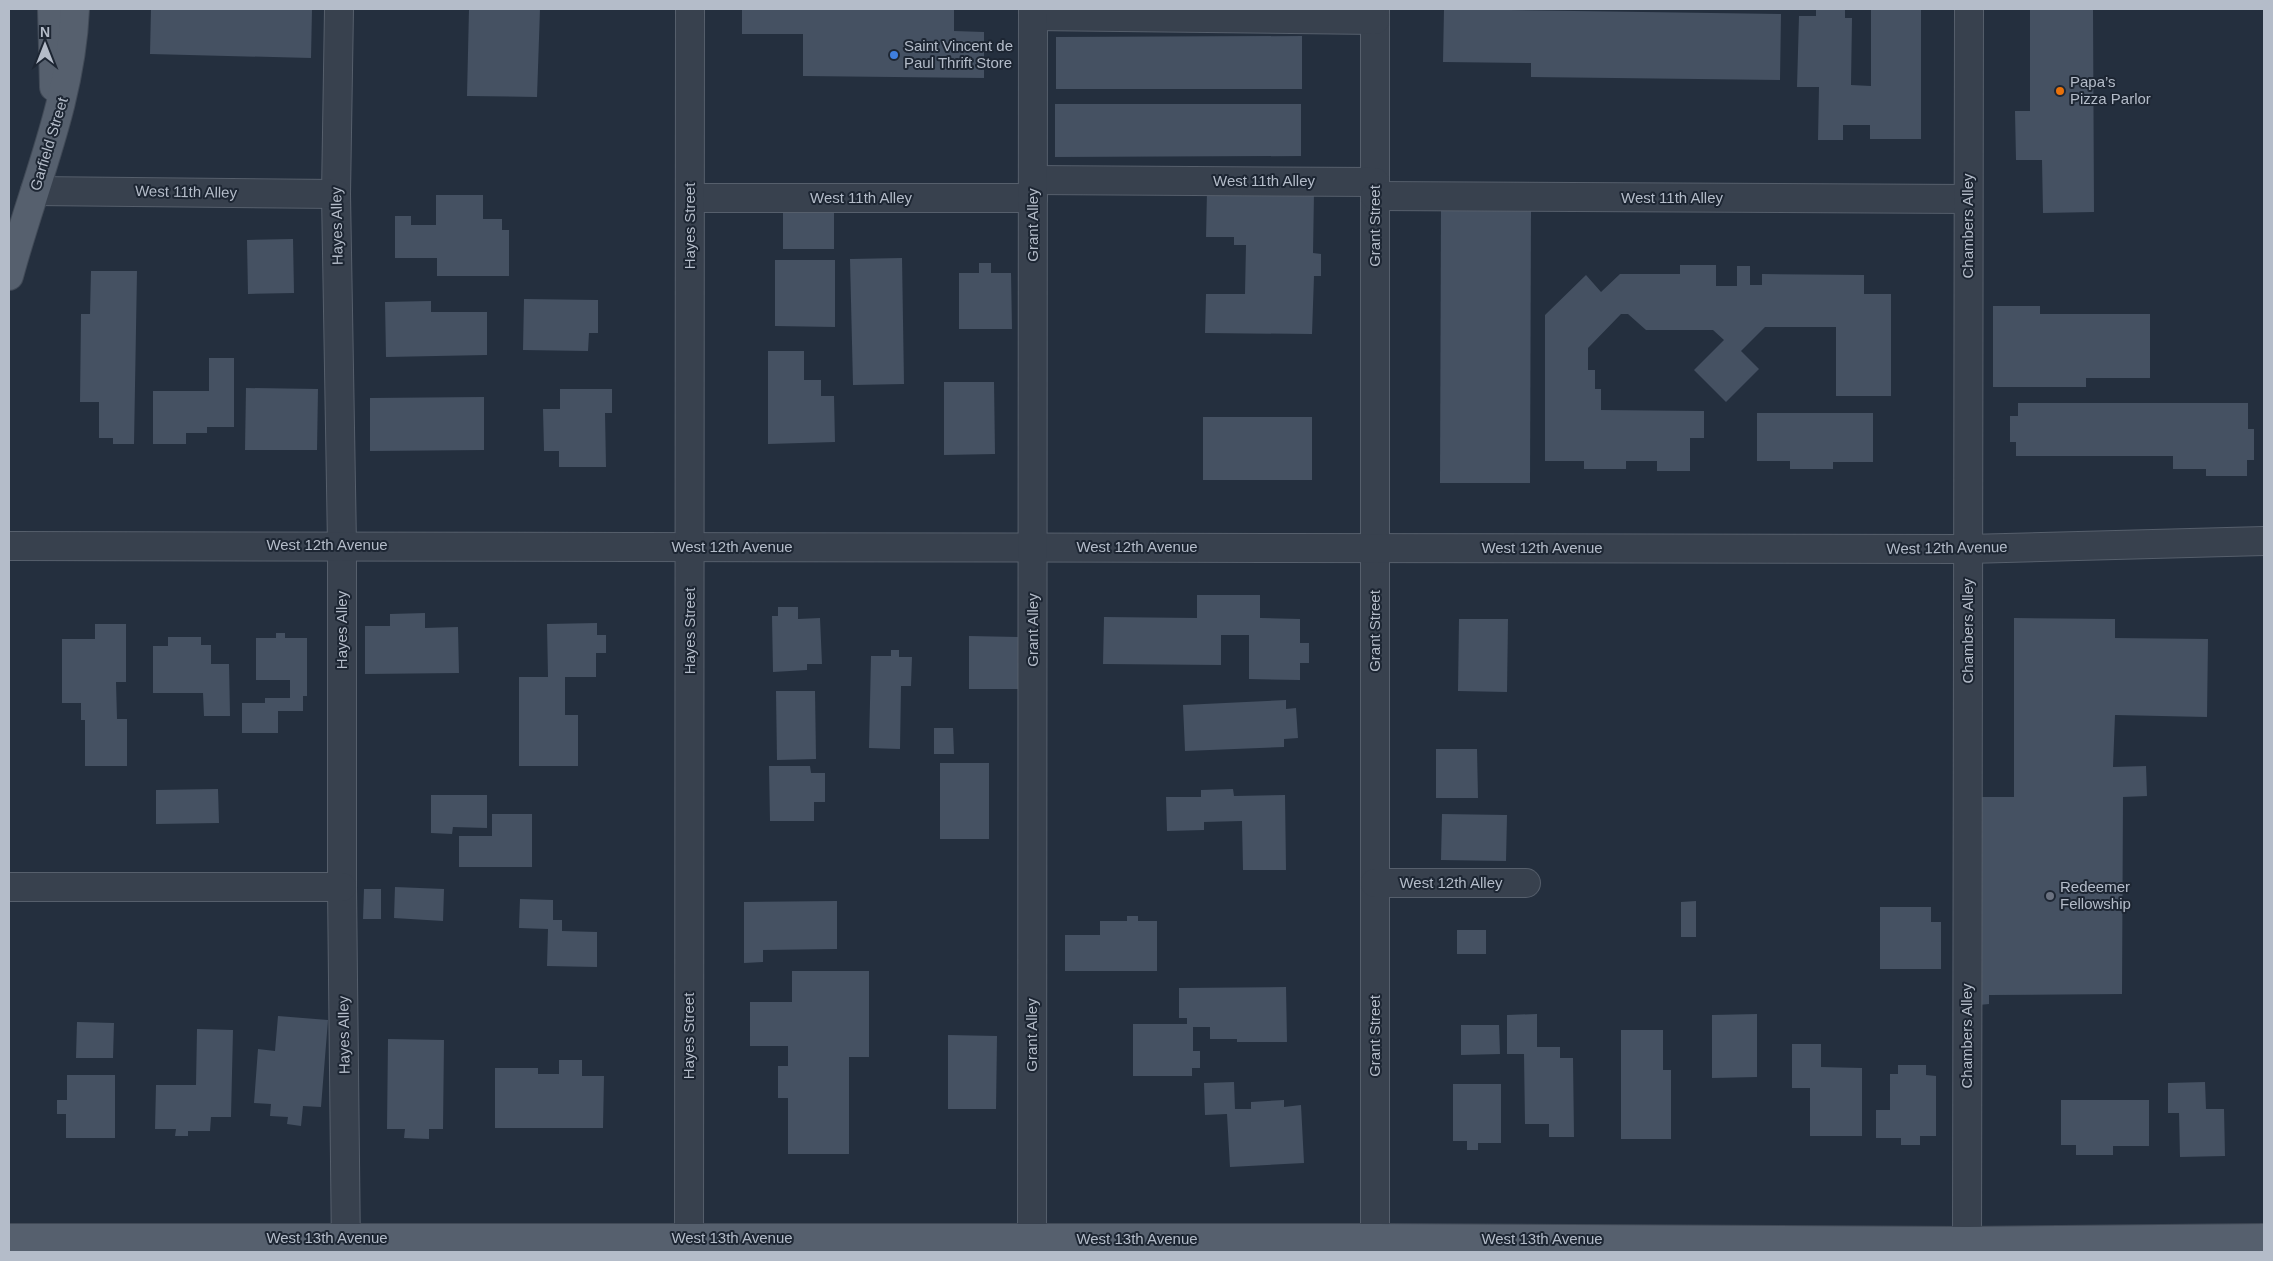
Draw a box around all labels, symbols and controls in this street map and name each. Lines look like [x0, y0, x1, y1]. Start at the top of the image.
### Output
north arrow [20, 20, 70, 70]
text: N [40, 24, 50, 40]
place label: Saint Vincent de Paul Thrift Store [904, 37, 1013, 71]
marker: Saint Vincent de Paul Thrift Store [888, 49, 900, 61]
place label: Papa’s Pizza Parlor [2070, 73, 2151, 107]
marker: Papa’s Pizza Parlor [2054, 85, 2066, 97]
street label: Garfield Street [26, 94, 71, 193]
street label: West 11th Alley [1213, 172, 1315, 189]
street label: Chambers Alley [1959, 173, 1976, 279]
street label: West 11th Alley [135, 182, 238, 201]
street label: Hayes Street [681, 182, 698, 269]
street label: Grant Street [1366, 184, 1383, 267]
street label: Hayes Alley [327, 186, 346, 265]
street label: Grant Alley [1024, 188, 1041, 262]
street label: West 11th Alley [810, 189, 912, 206]
street label: West 11th Alley [1621, 189, 1723, 206]
street label: West 12th Avenue [266, 536, 388, 553]
street label: West 12th Avenue [671, 538, 793, 555]
street label: West 12th Avenue [1076, 538, 1198, 555]
street label: West 12th Avenue [1886, 538, 2008, 557]
street label: West 12th Avenue [1481, 539, 1603, 556]
street label: Chambers Alley [1959, 578, 1976, 684]
street label: Hayes Street [681, 587, 698, 674]
street label: Grant Street [1366, 589, 1383, 672]
street label: Hayes Alley [333, 590, 350, 669]
street label: Grant Alley [1024, 593, 1041, 667]
street label: West 12th Alley [1399, 874, 1503, 891]
place label: Redeemer Fellowship [2060, 878, 2131, 912]
marker: Redeemer Fellowship [2044, 890, 2056, 902]
street label: Chambers Alley [1958, 983, 1975, 1089]
street label: Hayes Street [680, 992, 697, 1079]
street label: Grant Street [1366, 994, 1383, 1077]
street label: Hayes Alley [334, 995, 353, 1074]
street label: Grant Alley [1023, 998, 1040, 1072]
street label: West 13th Avenue [266, 1229, 388, 1246]
street label: West 13th Avenue [671, 1229, 793, 1246]
street label: West 13th Avenue [1076, 1230, 1198, 1247]
street label: West 13th Avenue [1481, 1230, 1603, 1247]

